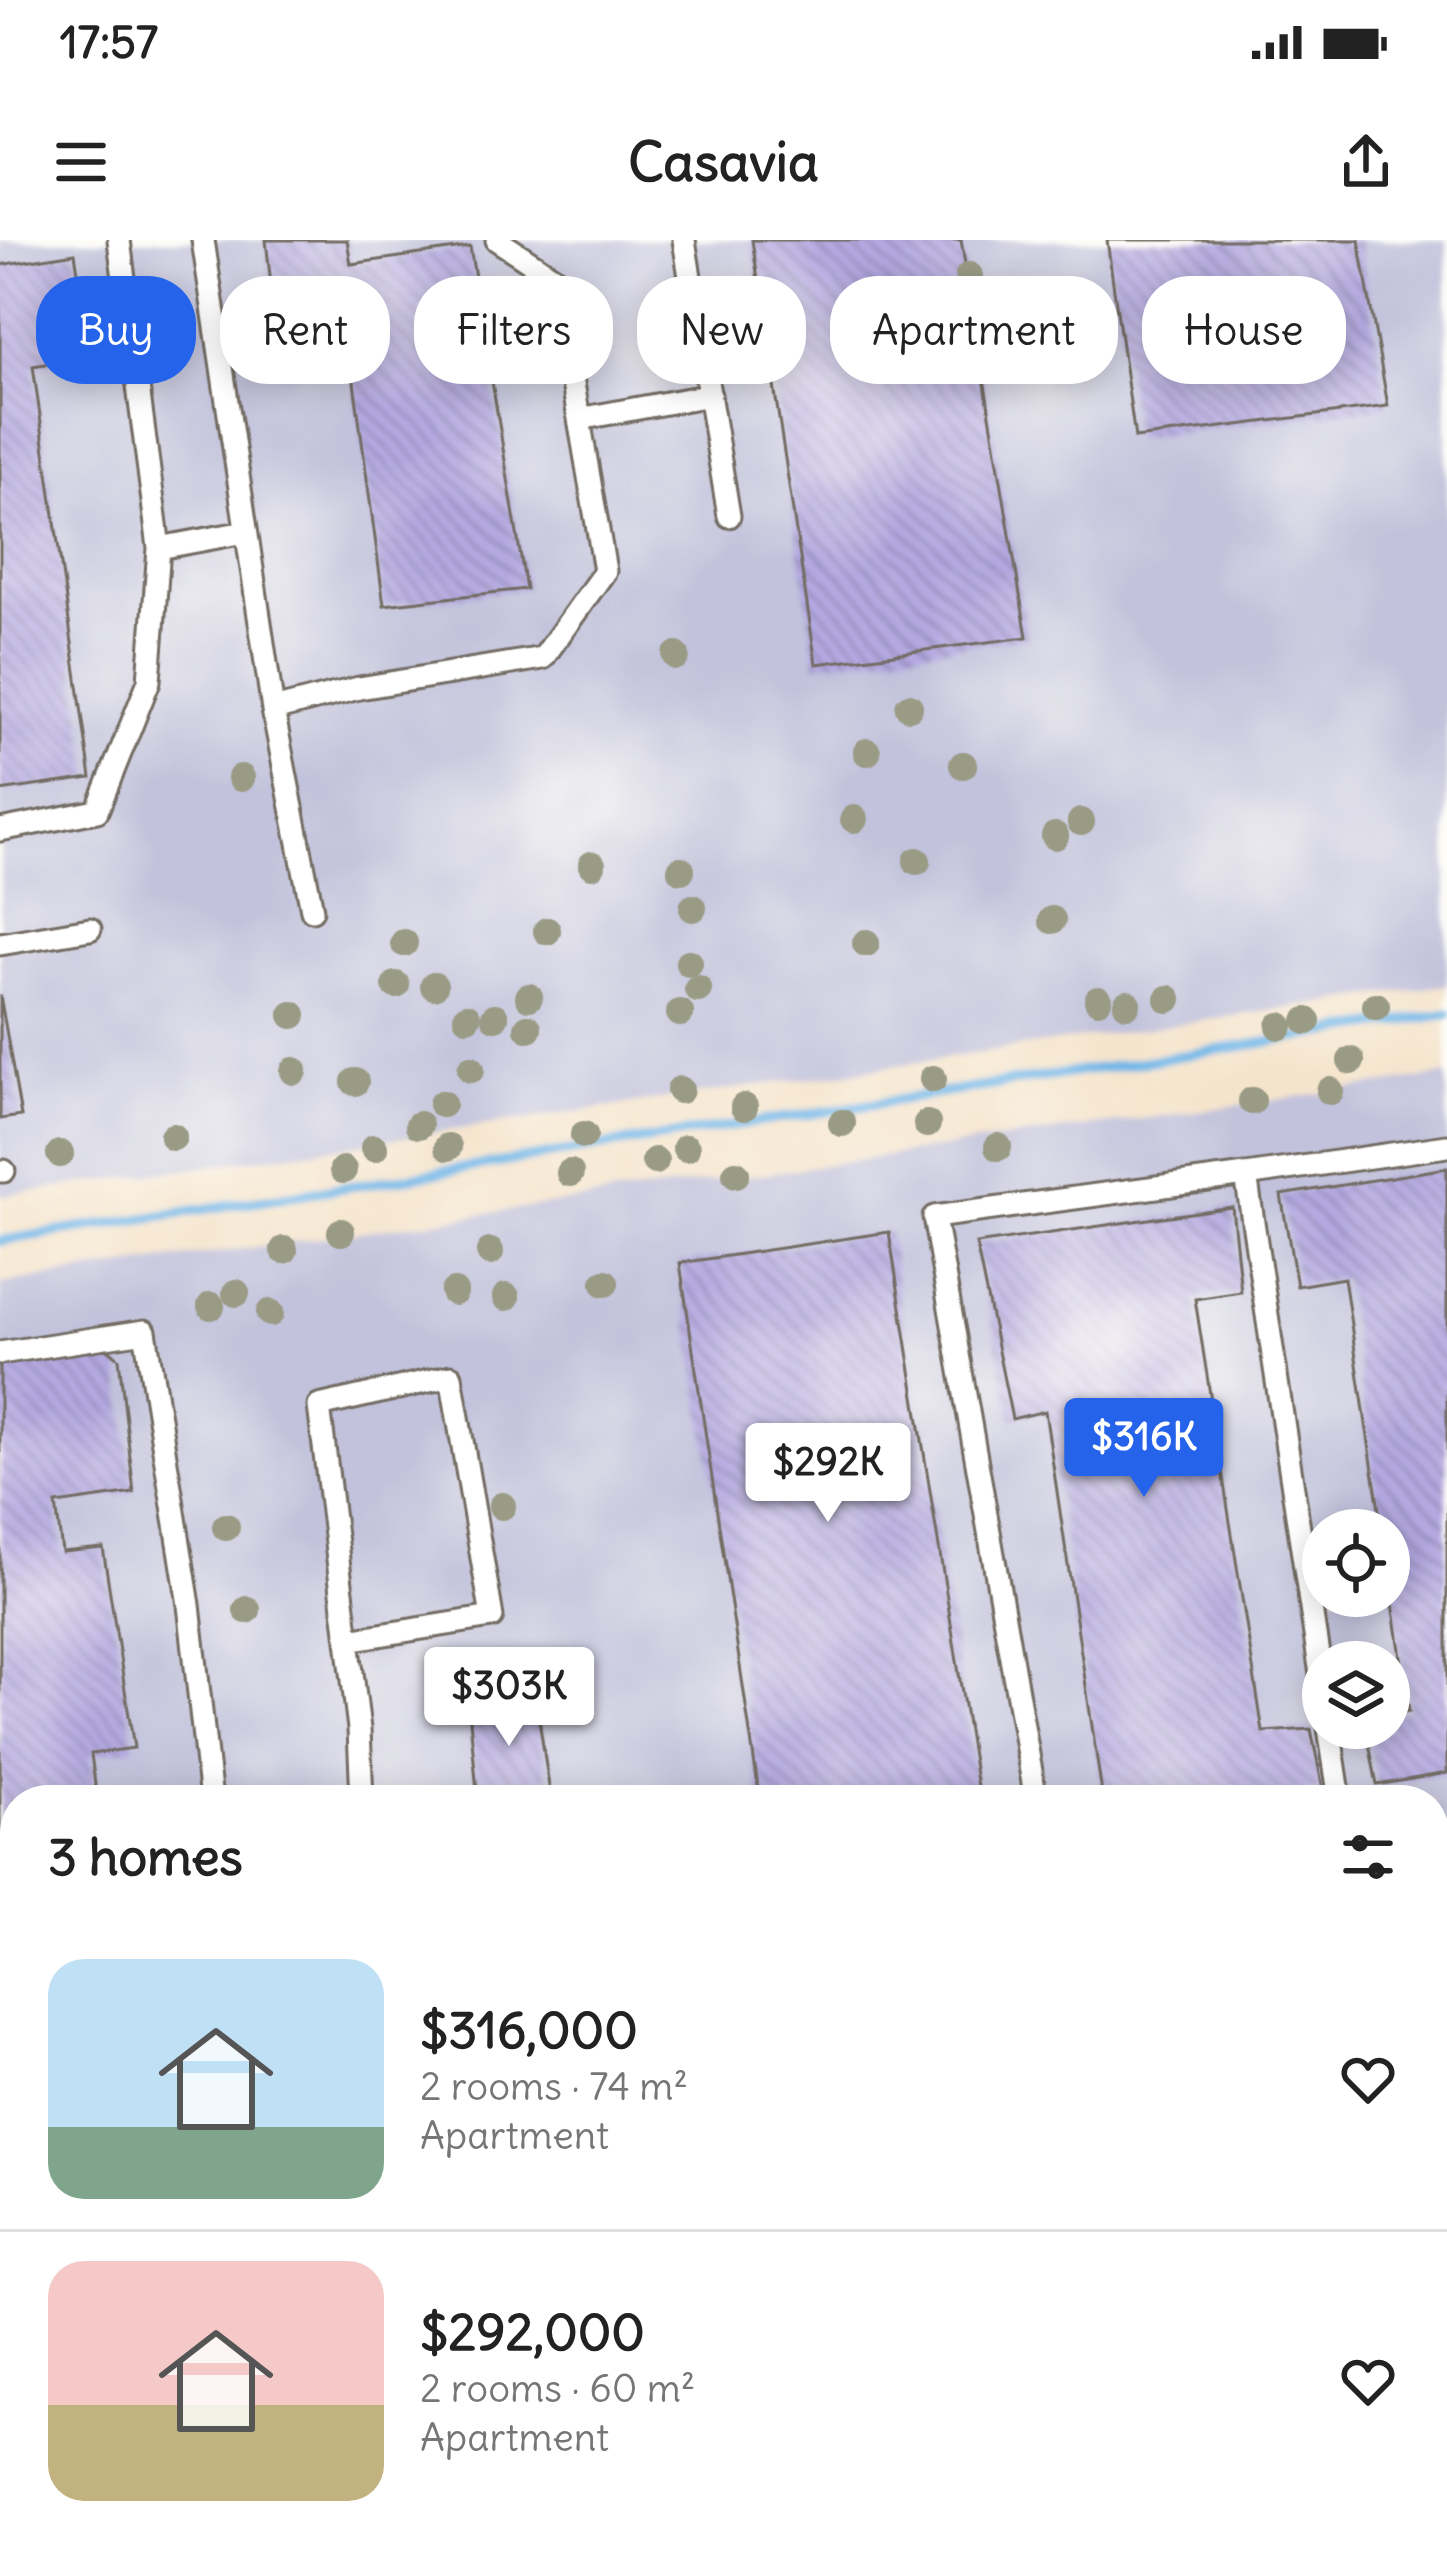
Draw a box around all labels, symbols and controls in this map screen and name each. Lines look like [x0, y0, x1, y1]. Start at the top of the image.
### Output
text: 17:57 [60, 14, 158, 70]
text: Casavia [628, 128, 819, 196]
icon: menu [48, 129, 114, 195]
icon: share [1333, 129, 1399, 195]
chip: Buy [36, 276, 196, 384]
chip: Rent [220, 276, 390, 384]
chip: Filters [414, 276, 613, 384]
chip: New [637, 276, 806, 384]
chip: Apartment [830, 276, 1118, 384]
chip: House [1142, 276, 1346, 384]
pin: $316K [1060, 1398, 1228, 1500]
text: $316K [1091, 1412, 1197, 1461]
pin: $292K [744, 1423, 912, 1525]
text: $292K [773, 1437, 883, 1486]
map controls [1302, 1509, 1410, 1749]
button: locate [1302, 1509, 1410, 1617]
button: layers [1302, 1641, 1410, 1749]
pin: $303K [425, 1647, 593, 1749]
text: $303K [451, 1661, 567, 1710]
icon: filters [1335, 1824, 1401, 1890]
text: 3 homes [48, 1825, 243, 1889]
text: $316,000 [420, 1998, 638, 2062]
icon: home [144, 2007, 288, 2151]
icon: heart [1335, 2046, 1401, 2112]
text: 2 rooms · 74 m² [420, 2062, 688, 2111]
text: Apartment [420, 2111, 609, 2160]
text: $292,000 [420, 2300, 645, 2364]
icon: home [144, 2309, 288, 2453]
icon: heart [1335, 2348, 1401, 2414]
text: 2 rooms · 60 m² [420, 2364, 695, 2413]
text: Apartment [420, 2413, 609, 2462]

